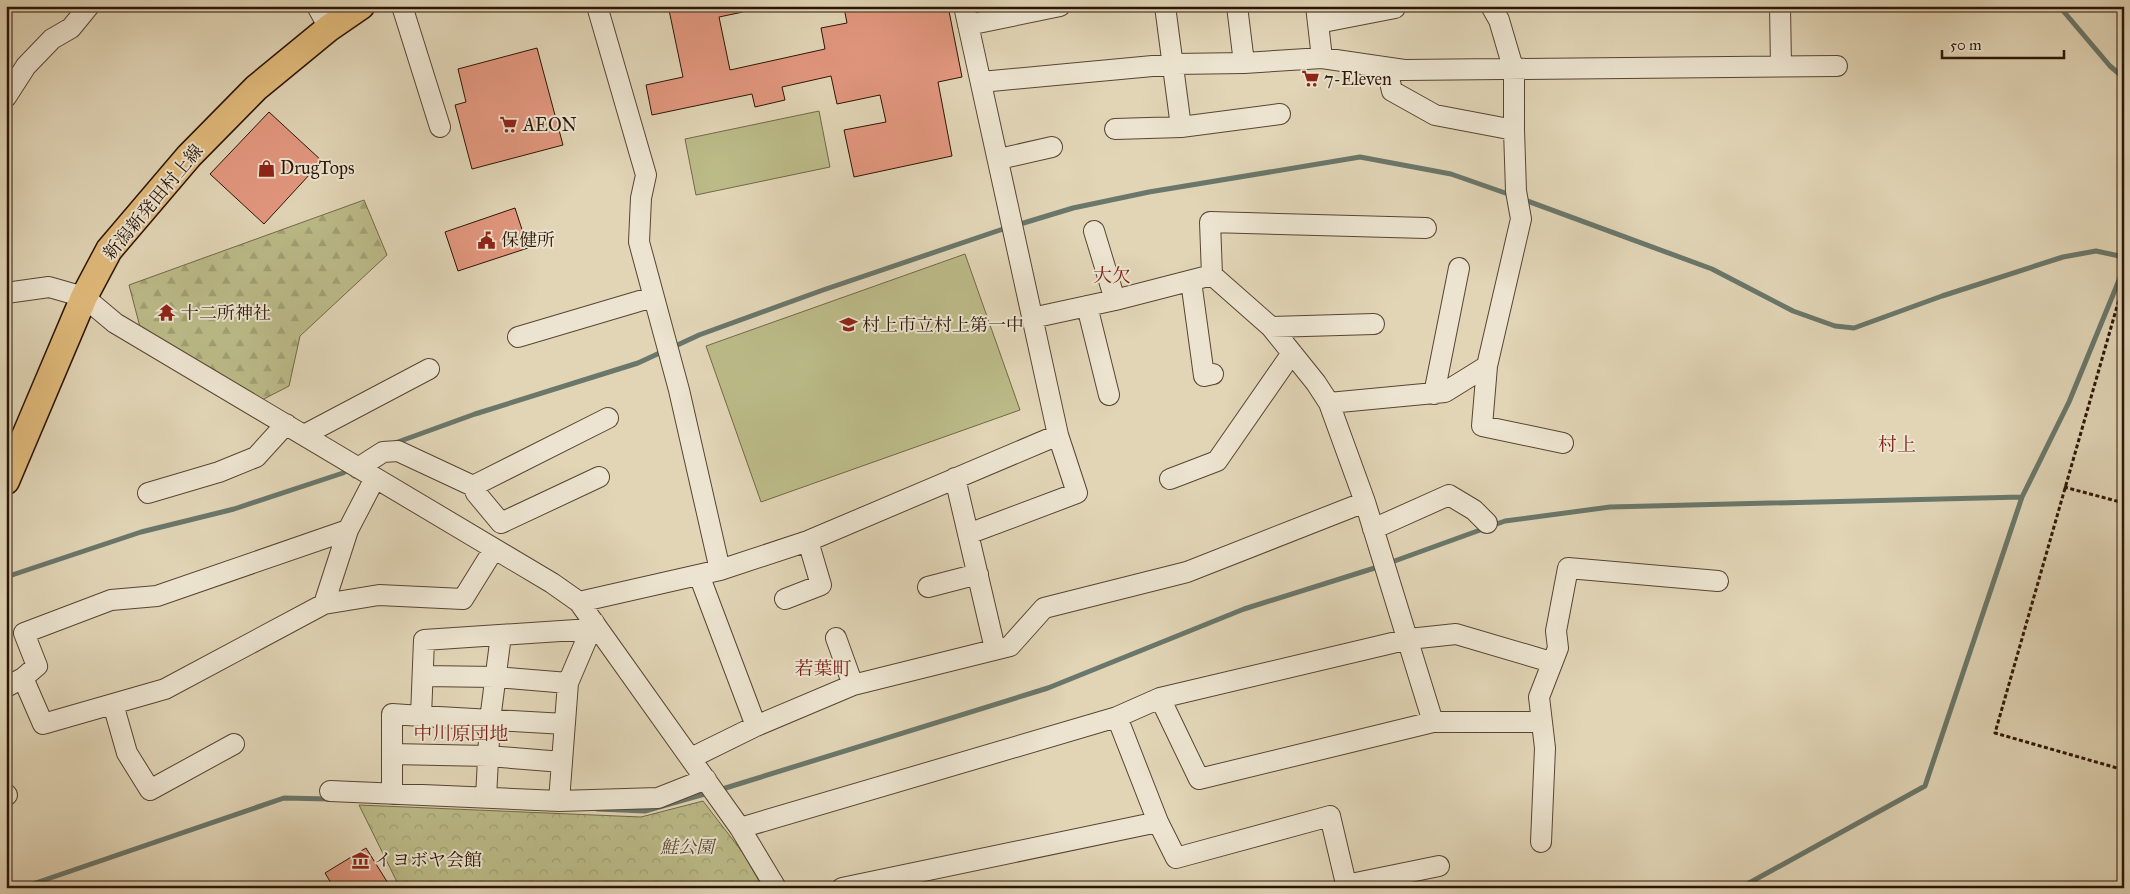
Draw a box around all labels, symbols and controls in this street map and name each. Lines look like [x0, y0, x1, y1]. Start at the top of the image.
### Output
scale bar [1942, 28, 2065, 60]
text: 50 m [1950, 36, 1982, 54]
place label: 7-Eleven [1324, 68, 1392, 90]
supermarket icon: 7-Eleven [1300, 69, 1320, 89]
place label: AEON [522, 114, 577, 136]
supermarket icon: AEON [499, 115, 519, 135]
street label: 新潟新発田村上線 [98, 140, 208, 264]
place label: DrugTops [280, 157, 355, 180]
shop icon: DrugTops [256, 158, 276, 178]
place label: 保健所 [501, 229, 555, 251]
public building icon: 保健所 [477, 230, 497, 250]
district label: 大欠 [1093, 264, 1131, 287]
place label: 十二所神社 [181, 302, 271, 324]
temple icon: 十二所神社 [157, 303, 177, 323]
place label: 村上市立村上第一中 [862, 314, 1024, 336]
school or university icon: 村上市立村上第一中 [838, 315, 858, 335]
district label: 村上 [1878, 433, 1916, 456]
district label: 若葉町 [794, 657, 852, 680]
district label: 中川原団地 [413, 722, 509, 745]
park label: 鮭公園 [660, 836, 717, 858]
place label: イヨボヤ会館 [374, 849, 482, 871]
museum icon: イヨボヤ会館 [350, 850, 370, 870]

